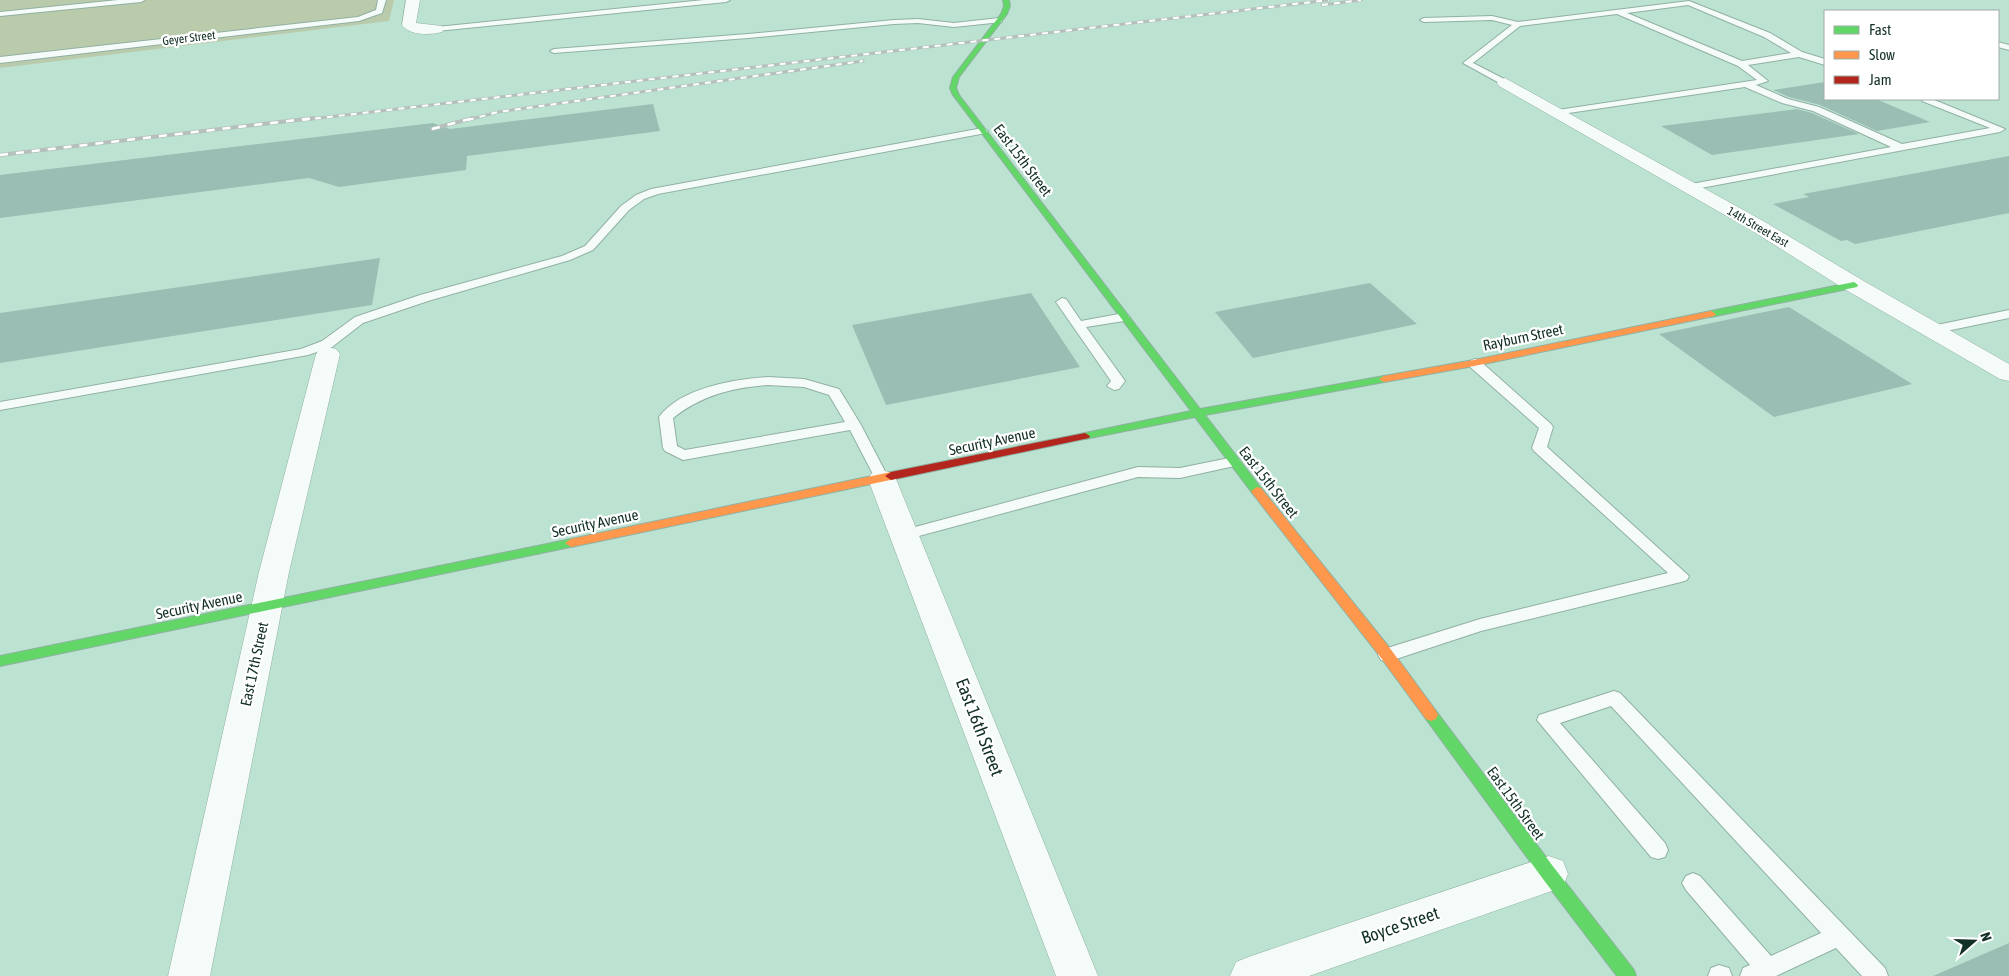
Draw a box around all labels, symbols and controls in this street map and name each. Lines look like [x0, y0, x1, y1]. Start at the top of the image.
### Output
legend [1824, 10, 1999, 100]
text: Fast [1869, 21, 1891, 38]
street label: Geyer Street [162, 28, 217, 48]
text: Slow [1869, 46, 1895, 63]
text: Jam [1869, 71, 1892, 88]
street label: East 15th Street [990, 121, 1056, 199]
street label: 14th Street East [1725, 204, 1792, 250]
street label: Rayburn Street [1481, 320, 1565, 354]
street label: Security Avenue [947, 424, 1037, 458]
street label: East 15th Street [1236, 443, 1302, 521]
street label: Security Avenue [550, 506, 640, 540]
street label: Security Avenue [154, 588, 244, 622]
street label: East 17th Street [237, 620, 271, 708]
street label: East 16th Street [952, 675, 1008, 779]
street label: East 15th Street [1484, 763, 1548, 843]
street label: Boyce Street [1358, 902, 1442, 948]
north arrow [1949, 916, 1999, 966]
text: N [1977, 930, 1995, 943]

